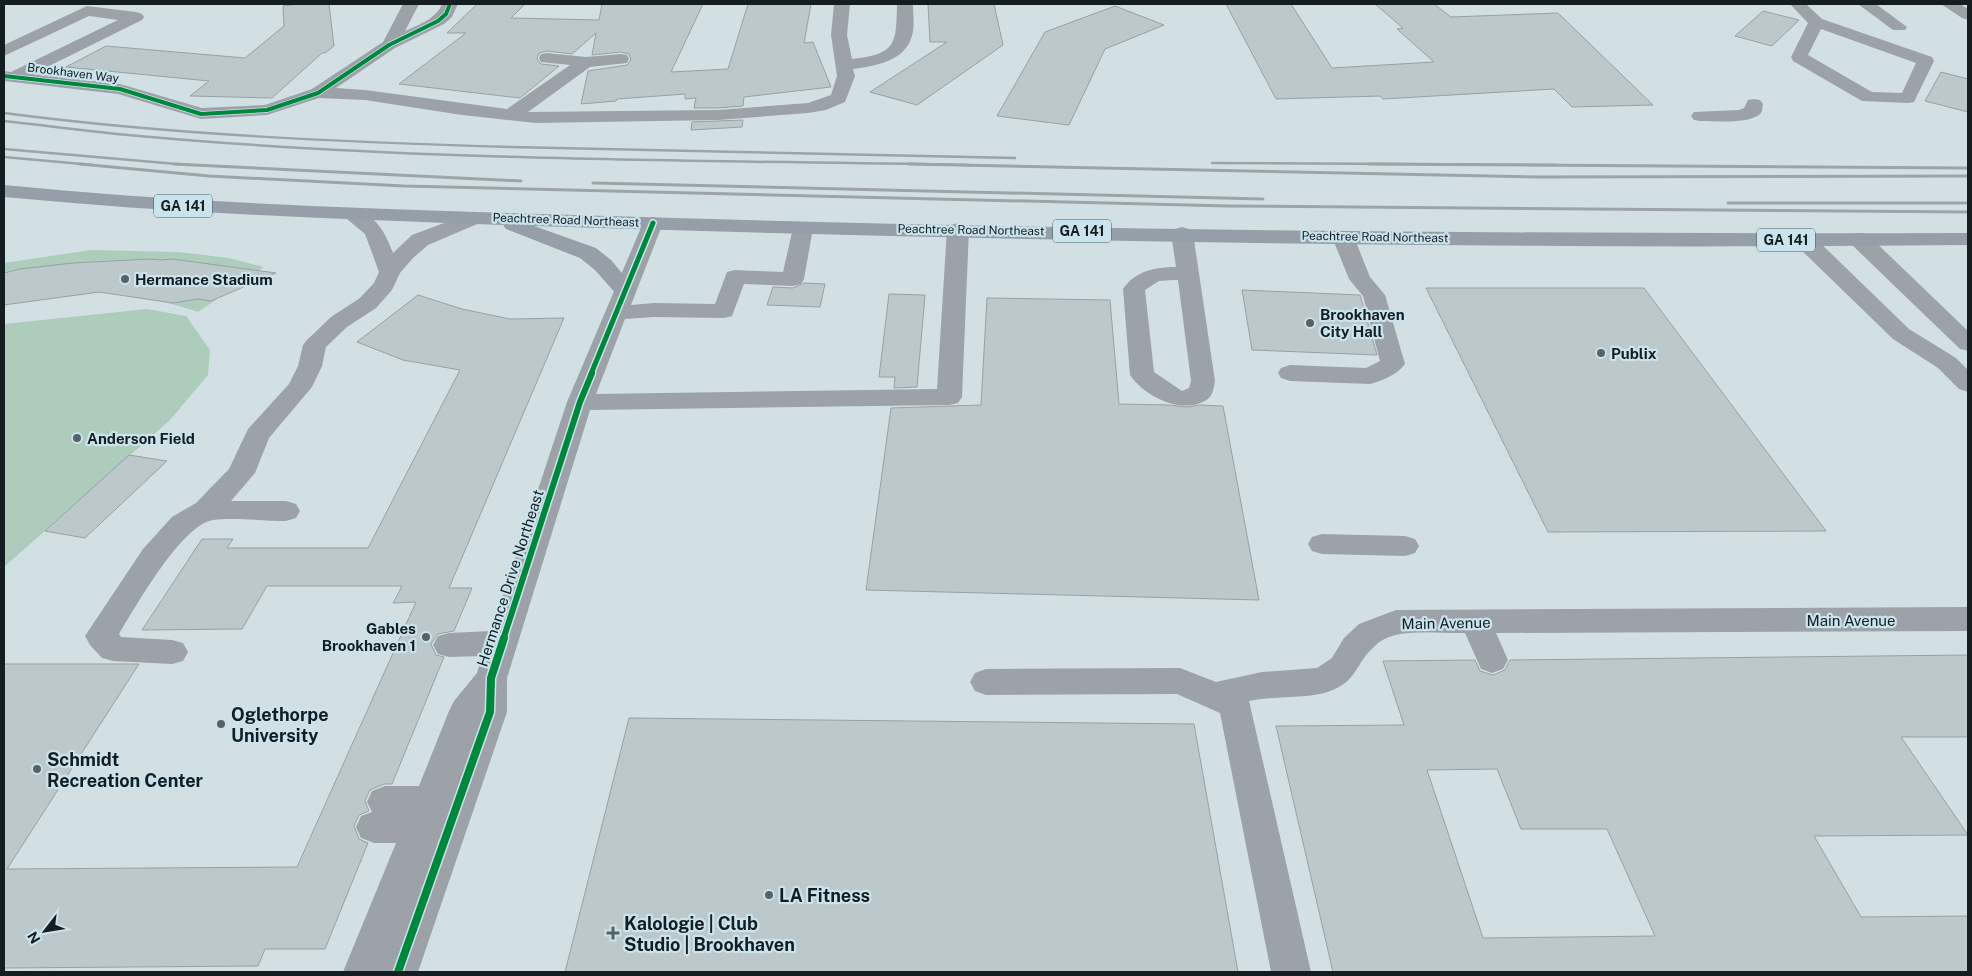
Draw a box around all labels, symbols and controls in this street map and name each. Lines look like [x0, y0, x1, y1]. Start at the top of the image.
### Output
street label: Brookhaven Way [26, 60, 120, 86]
road number: GA 141 [154, 195, 212, 218]
street label: Peachtree Road Northeast [492, 210, 640, 230]
road number: GA 141 [1053, 220, 1111, 242]
street label: Peachtree Road Northeast [897, 222, 1045, 238]
road number: GA 141 [1757, 228, 1815, 252]
street label: Peachtree Road Northeast [1301, 229, 1449, 245]
place label: Hermance Stadium [135, 271, 273, 288]
marker: Hermance Stadium [119, 273, 131, 285]
place label: Brookhaven City Hall [1320, 306, 1405, 340]
marker: Brookhaven City Hall [1304, 317, 1316, 329]
place label: Publix [1611, 345, 1657, 362]
marker: Publix [1595, 347, 1607, 359]
place label: Anderson Field [87, 430, 195, 447]
marker: Anderson Field [71, 432, 83, 444]
street label: Hermance Drive Northeast [473, 487, 547, 669]
street label: Main Avenue [1806, 612, 1896, 629]
street label: Main Avenue [1401, 614, 1491, 632]
place label: Gables Brookhaven 1 [322, 620, 416, 654]
marker: Gables Brookhaven 1 [420, 631, 432, 643]
place label: Oglethorpe University [231, 704, 329, 746]
marker: Oglethorpe University [215, 718, 227, 730]
place label: Schmidt Recreation Center [47, 749, 204, 791]
marker: Schmidt Recreation Center [31, 763, 43, 775]
place label: LA Fitness [779, 885, 870, 906]
marker: LA Fitness [763, 889, 775, 901]
north arrow [20, 906, 70, 956]
place label: Kalologie | Club Studio | Brookhaven [624, 913, 795, 955]
marker: Kalologie | Club Studio | Brookhaven [606, 926, 620, 940]
text: N [24, 929, 44, 947]

